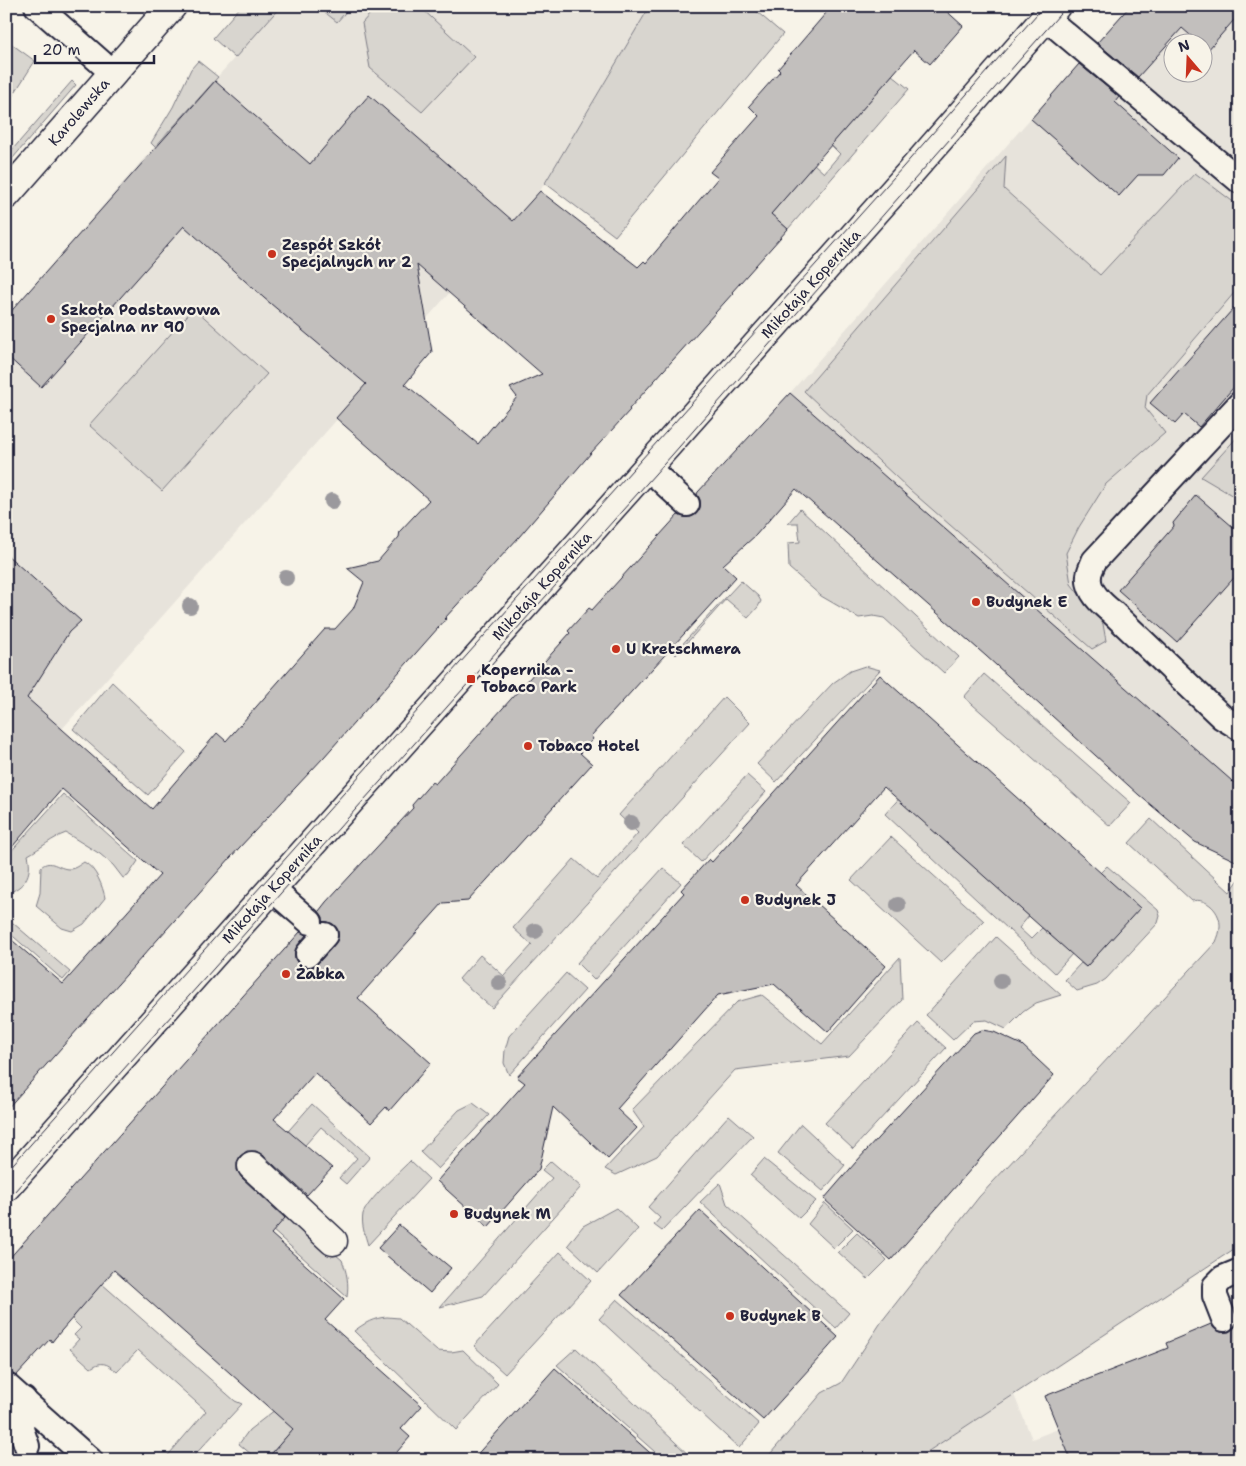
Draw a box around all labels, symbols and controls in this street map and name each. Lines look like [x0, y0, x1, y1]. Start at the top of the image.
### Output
scale bar [35, 32, 154, 64]
north arrow [1164, 32, 1214, 82]
text: N [1176, 35, 1192, 56]
text: 20 m [42, 40, 81, 60]
street label: Karolewska [44, 73, 115, 150]
street label: Mikołaja Kopernika [757, 225, 866, 343]
place label: Zespół Szkół Specjalnych nr 2 [282, 235, 412, 272]
marker: Zespół Szkół Specjalnych nr 2 [266, 248, 278, 260]
place label: Szkoła Podstawowa Specjalna nr 90 [61, 300, 221, 337]
marker: Szkoła Podstawowa Specjalna nr 90 [45, 313, 57, 325]
street label: Mikołaja Kopernika [488, 527, 597, 645]
place label: Budynek E [986, 592, 1067, 612]
marker: Budynek E [970, 596, 982, 608]
place label: U Kretschmera [626, 639, 742, 659]
marker: U Kretschmera [610, 643, 622, 655]
place label: Kopernika - Tobaco Park [481, 660, 577, 697]
marker: Kopernika - Tobaco Park [465, 673, 477, 685]
place label: Tobaco Hotel [538, 736, 640, 756]
marker: Tobaco Hotel [522, 740, 534, 752]
street label: Mikołaja Kopernika [218, 830, 327, 948]
place label: Budynek J [755, 890, 836, 910]
marker: Budynek J [739, 894, 751, 906]
place label: Żabka [296, 964, 346, 984]
marker: Żabka [280, 968, 292, 980]
place label: Budynek M [464, 1204, 551, 1224]
marker: Budynek M [448, 1208, 460, 1220]
place label: Budynek B [740, 1306, 821, 1326]
marker: Budynek B [724, 1310, 736, 1322]

